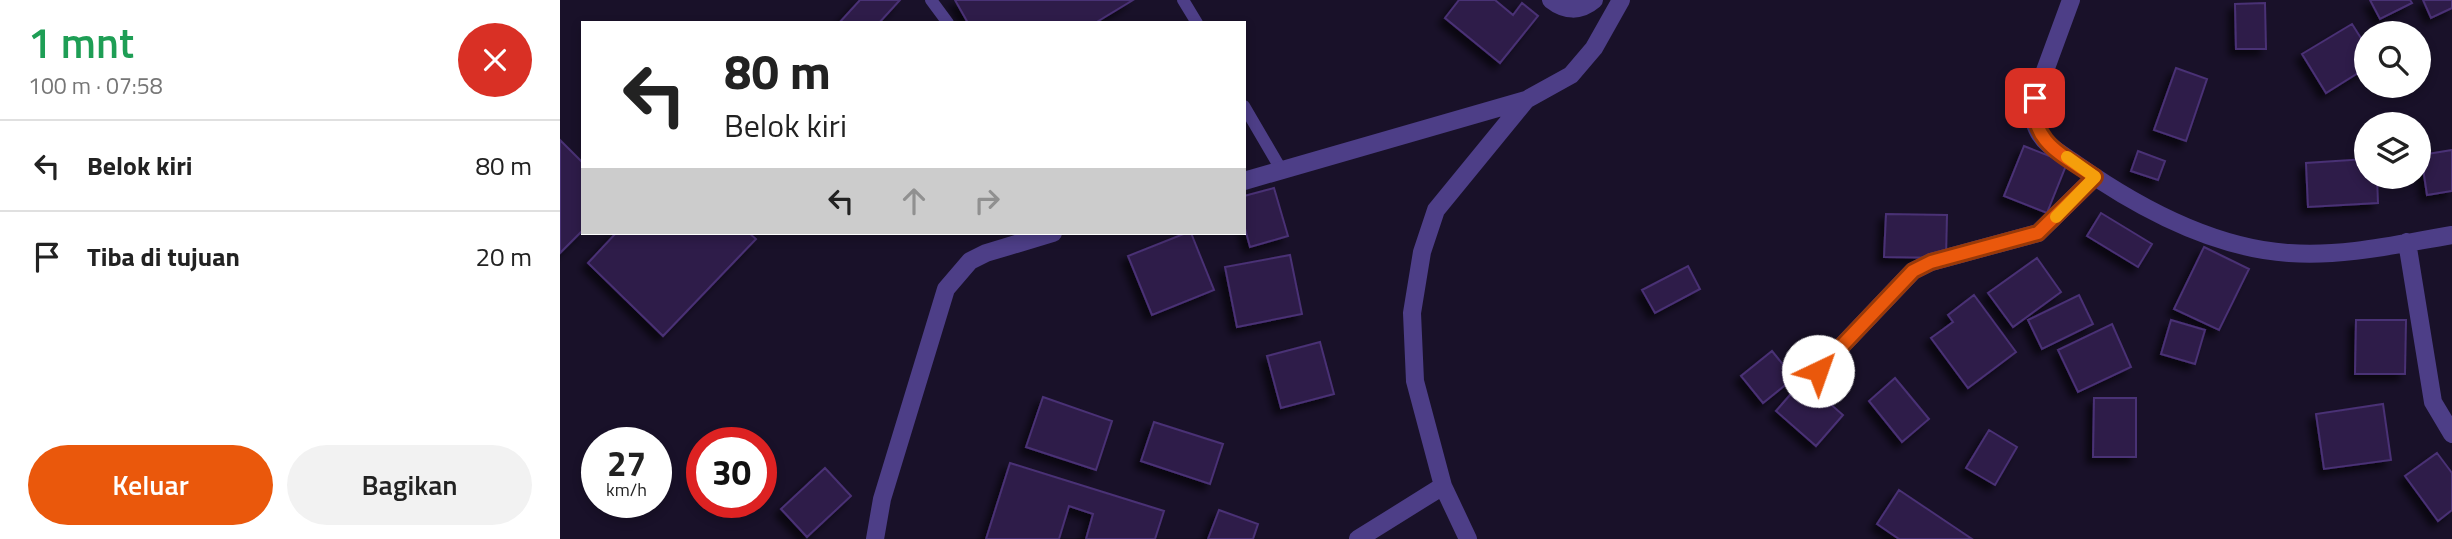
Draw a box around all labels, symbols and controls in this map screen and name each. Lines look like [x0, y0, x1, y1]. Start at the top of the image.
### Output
text: 1 mnt [28, 10, 134, 74]
map controls [2354, 21, 2431, 189]
button: search [2354, 21, 2431, 98]
button: close [458, 23, 532, 97]
text: 80 m [724, 33, 831, 108]
icon: left [609, 49, 700, 140]
text: 100 m · 07:58 [28, 68, 163, 103]
pin [2005, 68, 2065, 128]
icon: arrive [2016, 79, 2054, 117]
text: Belok kiri [724, 101, 847, 149]
button: layers [2354, 112, 2431, 189]
text: Belok kiri [87, 146, 193, 185]
text: 80 m [475, 146, 532, 185]
icon: left [28, 147, 66, 185]
icon: left [822, 182, 860, 220]
icon: ahead [895, 182, 933, 220]
icon: right [968, 182, 1006, 220]
text: Tiba di tujuan [87, 237, 240, 276]
text: 20 m [475, 237, 532, 276]
icon: arrive [28, 238, 66, 276]
position arrow [1781, 334, 1855, 408]
speed limit sign: 30 [686, 427, 777, 518]
text: 27 [607, 436, 646, 490]
button: Keluar [28, 445, 273, 525]
button: Bagikan [287, 445, 532, 525]
text: km/h [606, 476, 647, 503]

